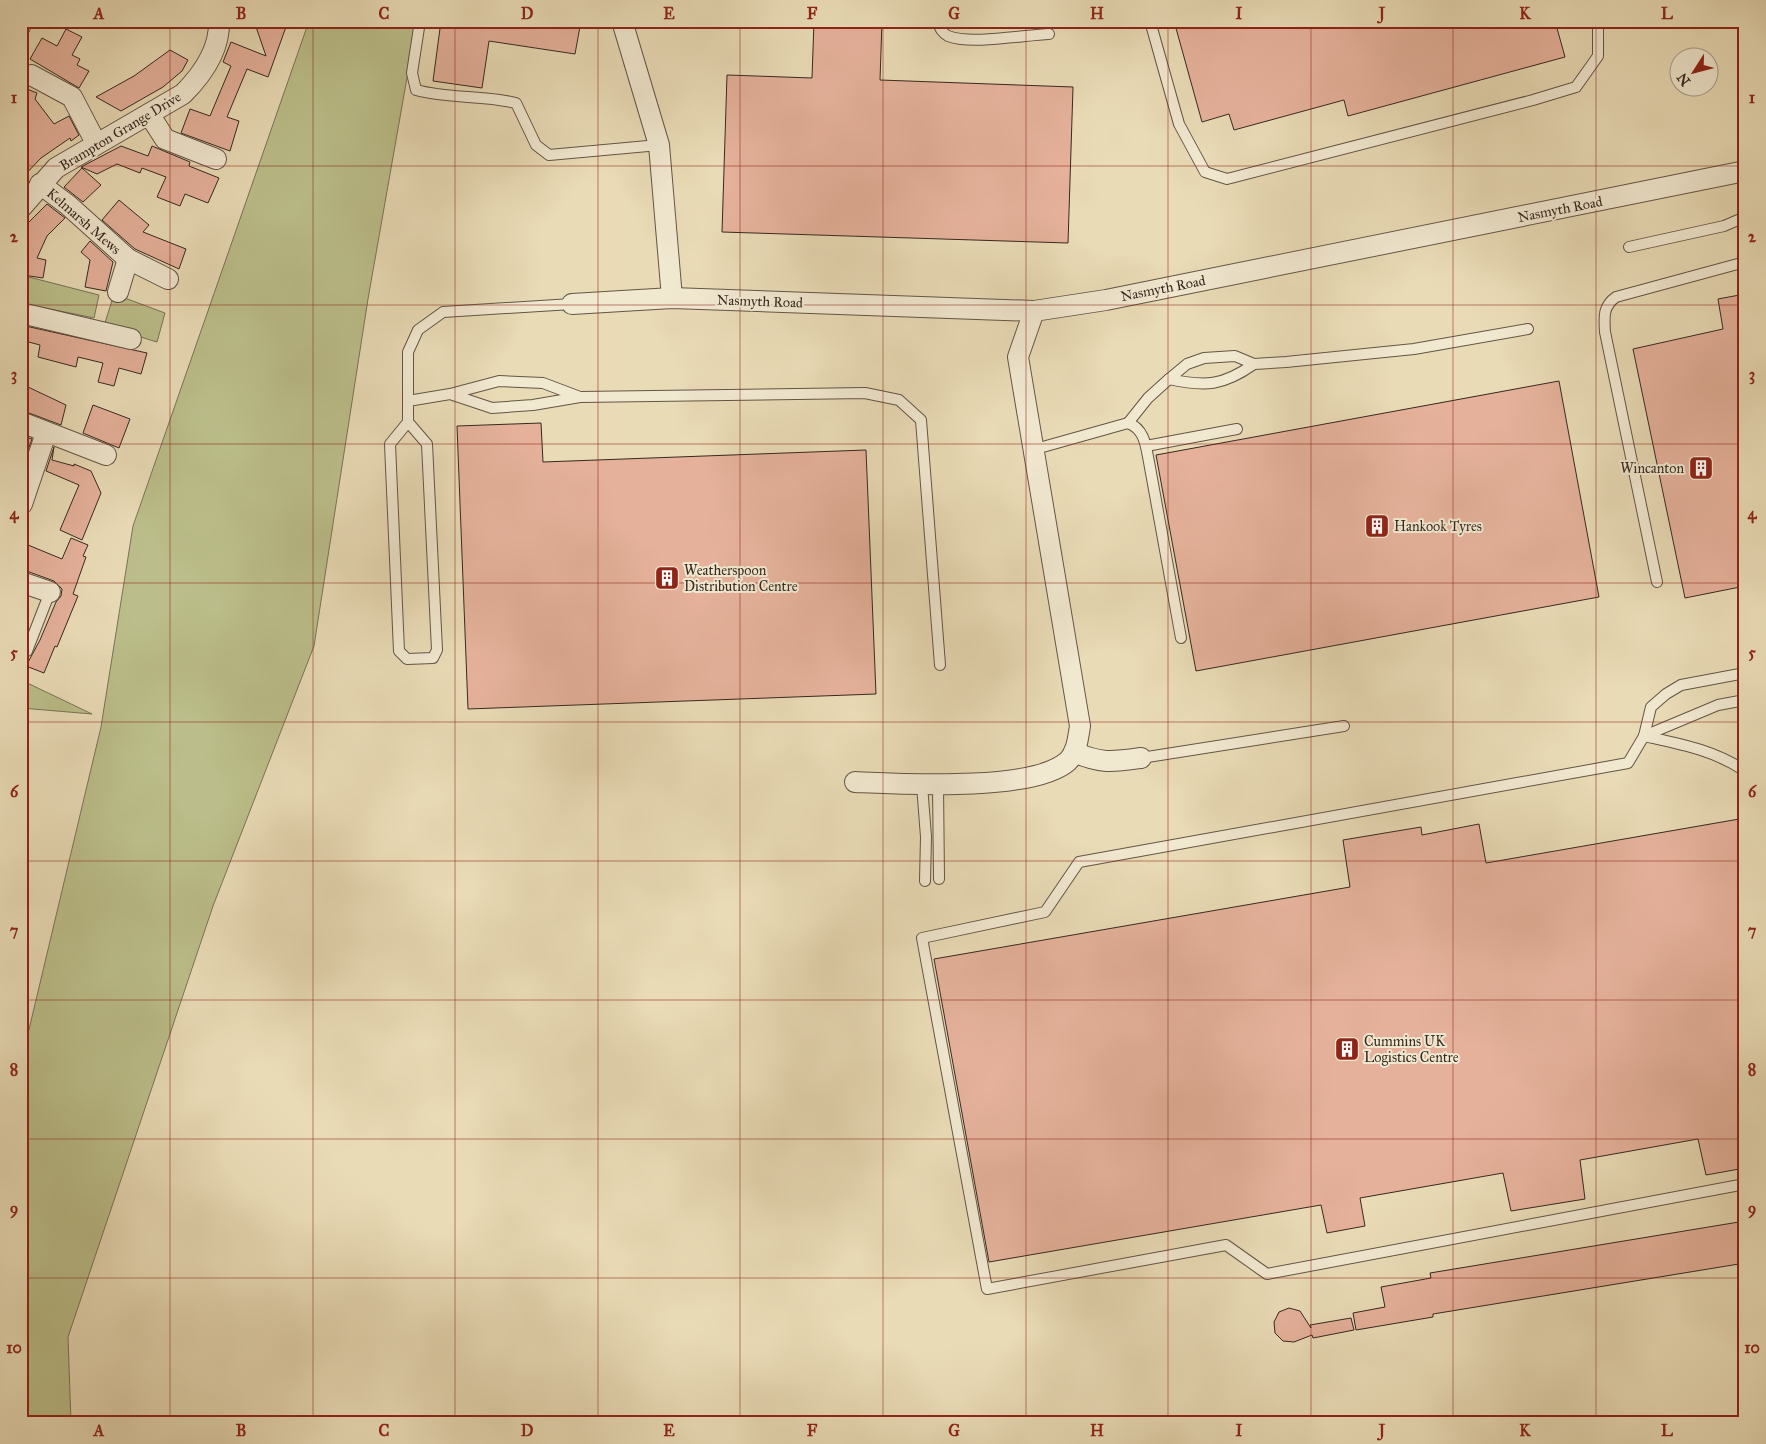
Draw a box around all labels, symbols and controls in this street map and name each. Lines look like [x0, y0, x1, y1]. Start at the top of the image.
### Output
text: A [93, 4, 105, 23]
text: B [236, 4, 246, 23]
text: C [379, 4, 390, 23]
text: D [521, 4, 534, 23]
text: E [663, 4, 675, 23]
text: F [807, 4, 818, 23]
text: G [948, 4, 960, 23]
text: H [1090, 4, 1104, 23]
text: I [1236, 4, 1243, 23]
text: J [1377, 4, 1386, 24]
text: K [1519, 4, 1531, 23]
text: L [1661, 4, 1673, 23]
north arrow [1668, 48, 1718, 98]
text: N [1673, 69, 1694, 89]
text: 1 [11, 88, 18, 107]
street label: Brampton Grange Drive [56, 88, 184, 174]
text: 1 [1749, 88, 1756, 107]
street label: Kelmarsh Mews [43, 185, 124, 258]
street label: Nasmyth Road [1516, 193, 1604, 226]
text: 2 [10, 227, 19, 246]
text: 2 [1748, 227, 1757, 246]
street label: Nasmyth Road [1119, 272, 1207, 305]
street label: Nasmyth Road [717, 292, 803, 311]
text: 3 [11, 365, 17, 385]
text: 3 [1749, 365, 1755, 385]
building icon: Wincanton [1688, 455, 1714, 481]
place label: Wincanton [1620, 460, 1684, 477]
text: 4 [10, 504, 20, 524]
text: 4 [1748, 504, 1758, 524]
building icon: Hankook Tyres [1364, 513, 1390, 539]
place label: Hankook Tyres [1394, 518, 1482, 535]
place label: Weatherspoon Distribution Centre [684, 562, 798, 595]
building icon: Weatherspoon Distribution Centre [654, 565, 680, 591]
text: 5 [10, 643, 18, 662]
text: 5 [1748, 643, 1756, 662]
text: 6 [10, 782, 19, 801]
text: 6 [1748, 782, 1757, 801]
text: 7 [10, 921, 19, 940]
text: 7 [1748, 921, 1757, 940]
place label: Cummins UK Logistics Centre [1364, 1033, 1459, 1066]
building icon: Cummins UK Logistics Centre [1334, 1036, 1360, 1062]
text: 8 [10, 1060, 18, 1079]
text: 8 [1748, 1060, 1756, 1079]
text: 9 [10, 1199, 18, 1219]
text: 9 [1748, 1199, 1756, 1219]
text: 10 [6, 1338, 22, 1357]
text: 10 [1744, 1338, 1760, 1357]
text: A [93, 1421, 105, 1440]
text: B [236, 1421, 246, 1440]
text: C [379, 1421, 390, 1440]
text: D [521, 1421, 534, 1440]
text: E [663, 1421, 675, 1440]
text: F [807, 1421, 818, 1440]
text: G [948, 1421, 960, 1440]
text: H [1090, 1421, 1104, 1440]
text: I [1236, 1421, 1243, 1440]
text: J [1377, 1421, 1386, 1441]
text: K [1519, 1421, 1531, 1440]
text: L [1661, 1421, 1673, 1440]

